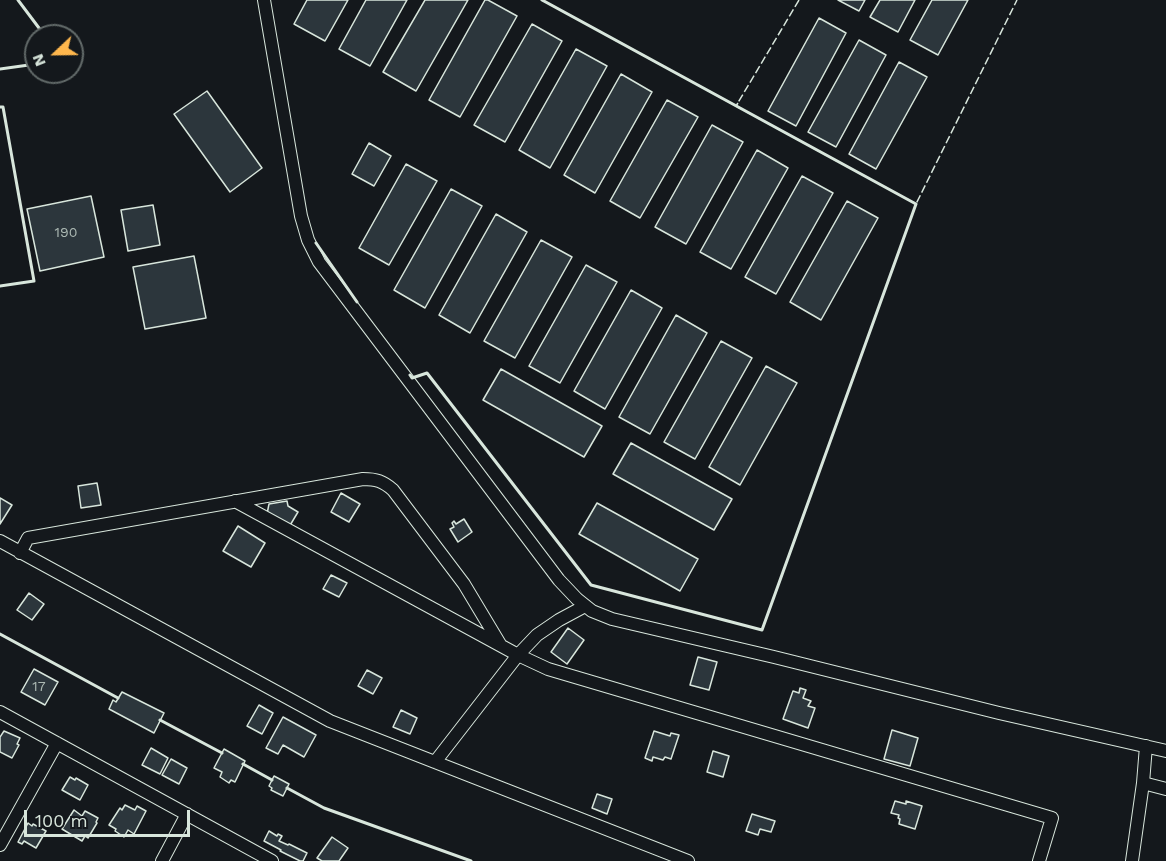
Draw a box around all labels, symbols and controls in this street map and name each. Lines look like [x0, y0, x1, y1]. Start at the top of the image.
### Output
north arrow [24, 24, 84, 84]
text: N [28, 51, 50, 69]
house number: 190 [55, 225, 77, 241]
house number: 17 [32, 679, 46, 695]
scale bar [27, 798, 194, 836]
text: 100 m [35, 810, 88, 831]

